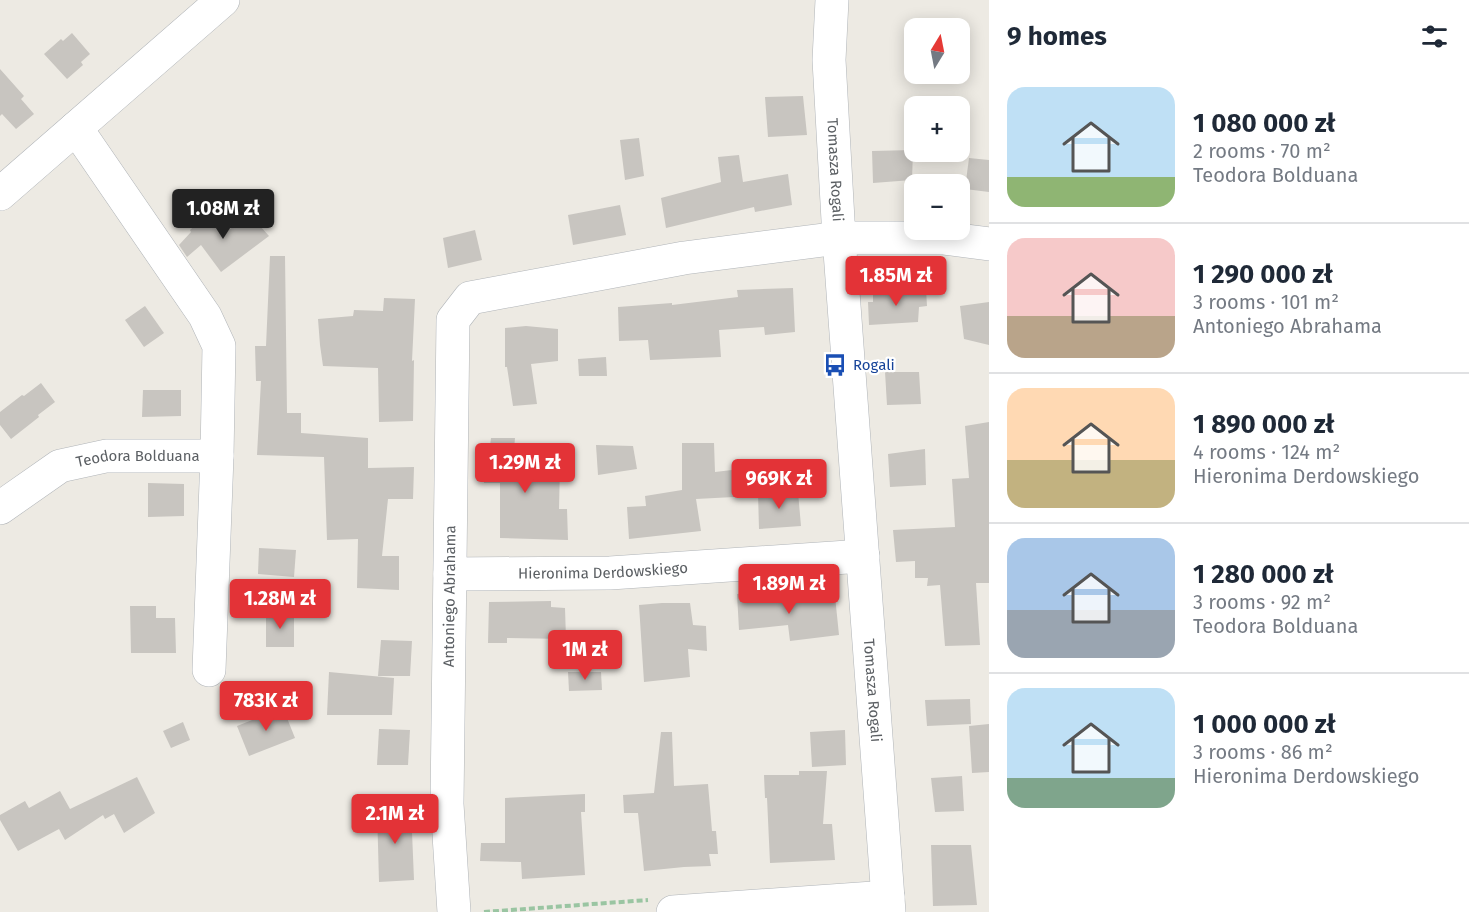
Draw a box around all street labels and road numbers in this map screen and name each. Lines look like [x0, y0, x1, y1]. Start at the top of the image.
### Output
street label: Tomasza Rogali [823, 117, 847, 222]
street label: Teodora Bolduana [74, 447, 200, 471]
street label: Antoniego Abrahama [440, 525, 459, 667]
street label: Hieronima Derdowskiego [518, 559, 688, 583]
street label: Tomasza Rogali [860, 638, 885, 743]

